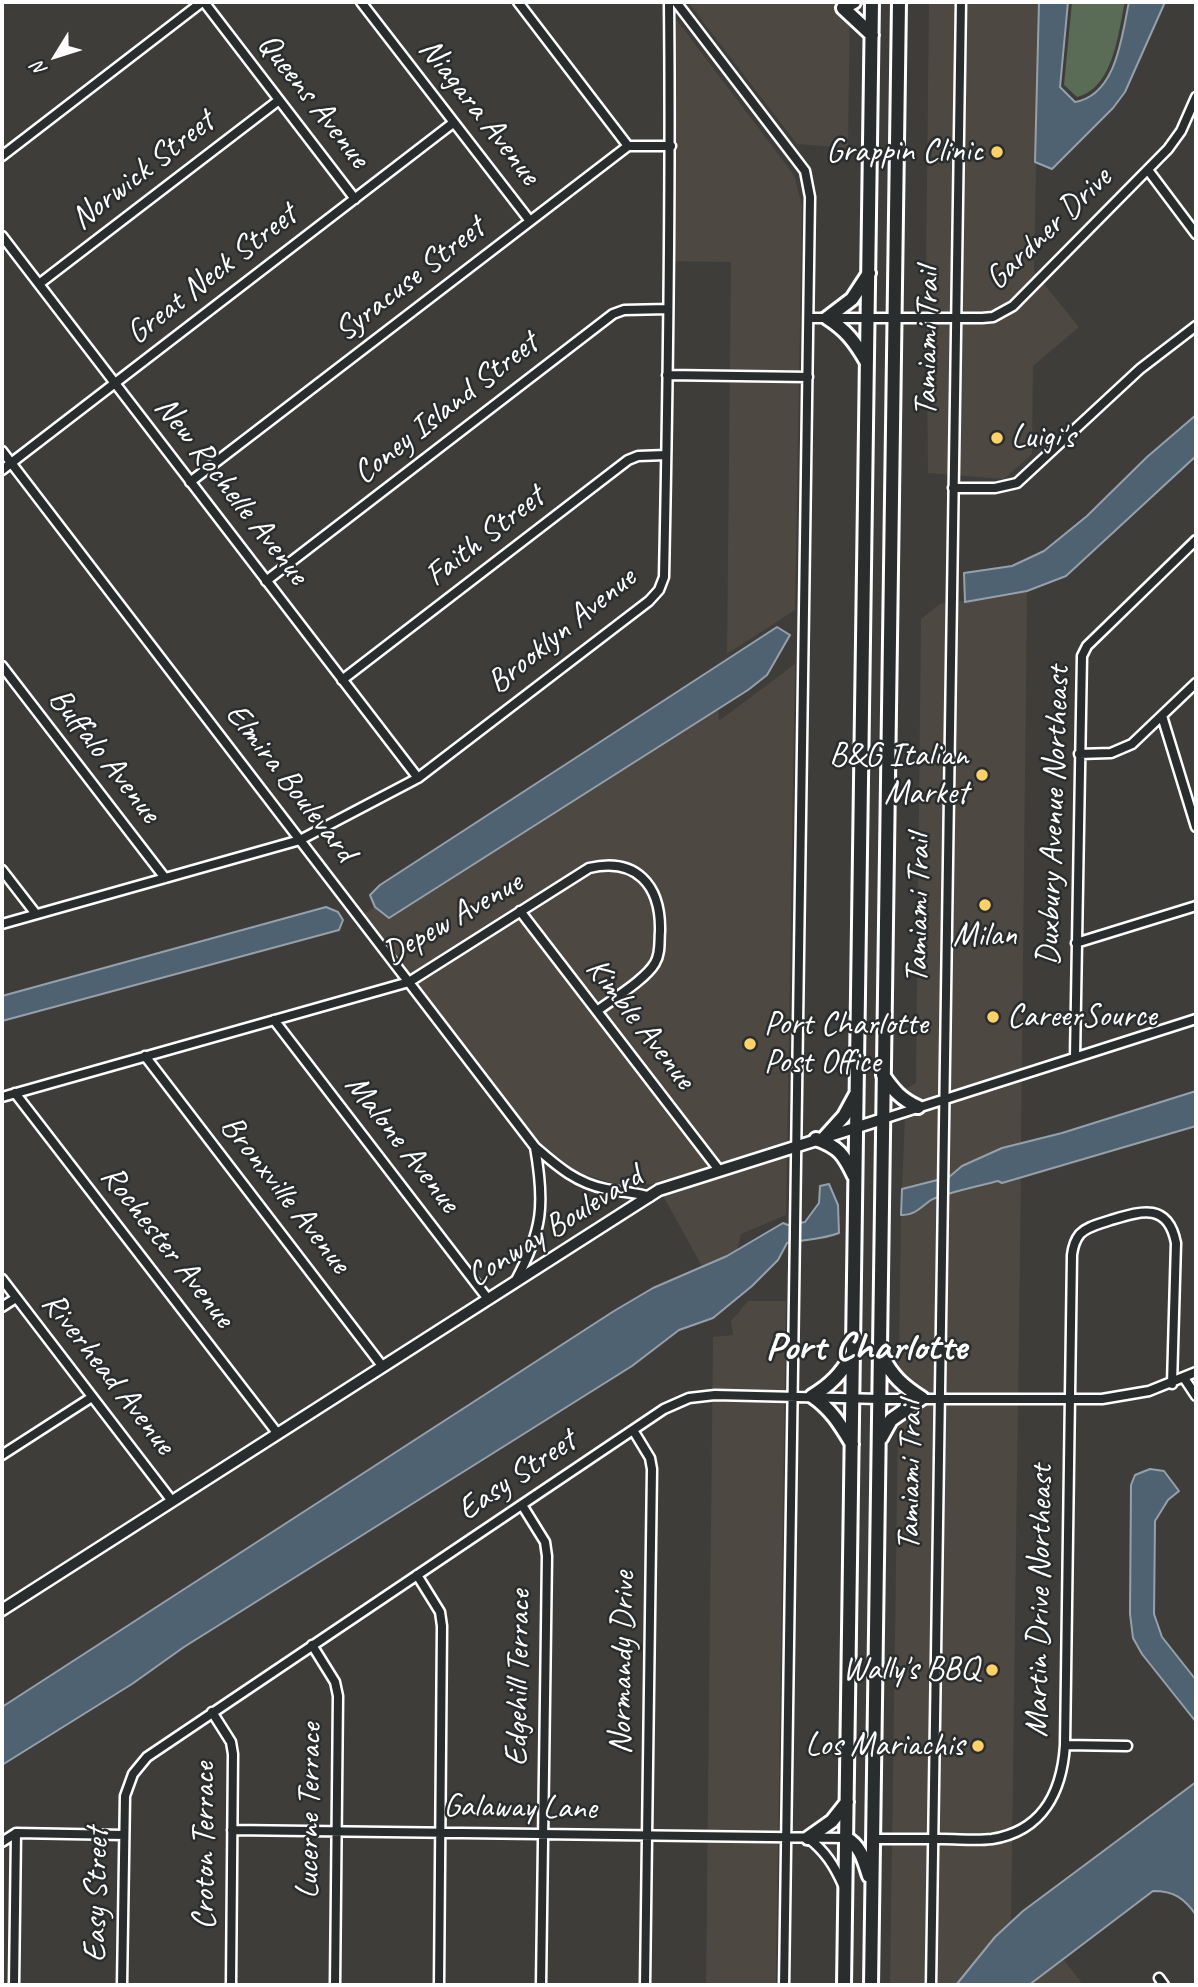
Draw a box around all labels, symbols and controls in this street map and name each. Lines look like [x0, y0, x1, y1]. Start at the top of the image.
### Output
north arrow [21, 21, 91, 91]
street label: Queens Avenue [248, 26, 378, 176]
street label: Niagara Avenue [409, 31, 549, 193]
text: N [26, 57, 53, 81]
street label: Norwick Street [64, 103, 222, 239]
place label: Grappin Clinic [826, 132, 983, 172]
marker: Grappin Clinic [989, 144, 1005, 160]
street label: Gardner Drive [978, 159, 1120, 299]
street label: Great Neck Street [119, 196, 305, 354]
street label: Syracuse Street [327, 209, 493, 351]
street label: Tamiami Trail [907, 267, 949, 417]
street label: Coney Island Street [346, 324, 546, 494]
street label: New Rochelle Avenue [145, 389, 317, 593]
place label: Luigi's [1011, 418, 1075, 458]
marker: Luigi's [989, 430, 1005, 446]
street label: Faith Street [418, 478, 552, 596]
street label: Brooklyn Avenue [480, 559, 644, 703]
street label: Duxbury Avenue Northeast [1029, 665, 1079, 967]
street label: Buffalo Avenue [39, 681, 169, 831]
street label: Elmira Boulevard [216, 696, 364, 870]
place label: B&G Italian Market [829, 736, 968, 814]
marker: B&G Italian Market [974, 767, 990, 783]
street label: Tamiami Trail [898, 834, 940, 984]
street label: Depew Avenue [376, 863, 530, 975]
marker: Milan [977, 897, 993, 913]
place label: Milan [953, 916, 1017, 956]
street label: Kimble Avenue [576, 950, 704, 1098]
place label: CareerSource [1007, 997, 1156, 1037]
place label: Port Charlotte Post Office [764, 1005, 928, 1083]
marker: CareerSource [985, 1009, 1001, 1025]
marker: Port Charlotte Post Office [742, 1036, 758, 1052]
street label: Malone Avenue [336, 1067, 468, 1221]
street label: Bronxville Avenue [211, 1108, 359, 1282]
street label: Conway Boulevard [460, 1157, 650, 1297]
street label: Rochester Avenue [91, 1158, 243, 1336]
street label: Riverhead Avenue [32, 1285, 184, 1463]
district label: Port Charlotte [766, 1325, 966, 1373]
street label: Tamiami Trail [890, 1401, 932, 1551]
street label: Easy Street [450, 1422, 584, 1530]
street label: Martin Drive Northeast [1018, 1464, 1062, 1738]
street label: Normandy Drive [602, 1571, 644, 1755]
street label: Edgehill Terrace [498, 1590, 540, 1766]
place label: Wally's BBQ [842, 1650, 978, 1690]
marker: Wally's BBQ [984, 1662, 1000, 1678]
street label: Lucerne Terrace [289, 1723, 331, 1899]
place label: Los Mariachis [805, 1726, 964, 1766]
marker: Los Mariachis [970, 1738, 986, 1754]
street label: Croton Terrace [185, 1762, 225, 1930]
street label: Galaway Lane [443, 1787, 597, 1829]
street label: Easy Street [76, 1828, 118, 1962]

